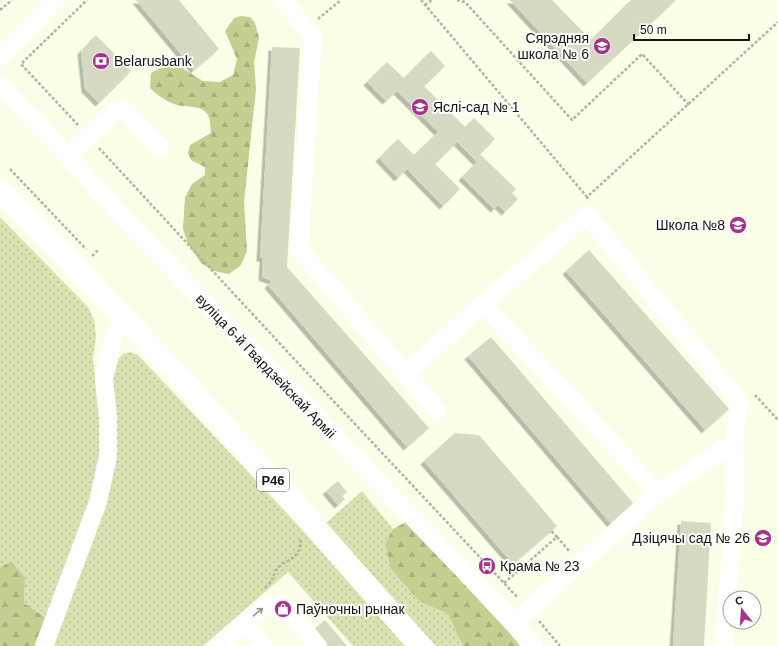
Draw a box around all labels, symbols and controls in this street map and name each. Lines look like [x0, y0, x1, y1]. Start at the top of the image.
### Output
scale bar [634, 16, 749, 42]
text: 50 m [640, 23, 667, 37]
place label: Сярэдняя школа № 6 [517, 30, 589, 62]
school or university icon: Сярэдняя школа № 6 [592, 36, 612, 56]
bank icon: Belarusbank [91, 51, 111, 71]
place label: Belarusbank [114, 53, 193, 69]
school or university icon: Яслі-сад № 1 [410, 97, 430, 117]
place label: Яслі-сад № 1 [433, 99, 520, 115]
school or university icon: Школа №8 [728, 215, 748, 235]
place label: Школа №8 [656, 217, 725, 233]
street label: вуліца 6-й Гвардзейскай Арміі [193, 291, 339, 441]
road number: Р46 [257, 469, 289, 491]
school or university icon: Дзіцячы сад № 26 [753, 528, 773, 548]
place label: Дзіцячы сад № 26 [632, 530, 750, 546]
bus stop icon: Крама № 23 [477, 556, 497, 576]
place label: Крама № 23 [500, 558, 580, 574]
north arrow [722, 590, 762, 630]
text: С [734, 594, 745, 607]
shop icon: Паўночны рынак [273, 599, 293, 619]
place label: Паўночны рынак [296, 601, 405, 617]
one-way arrow [253, 607, 264, 616]

